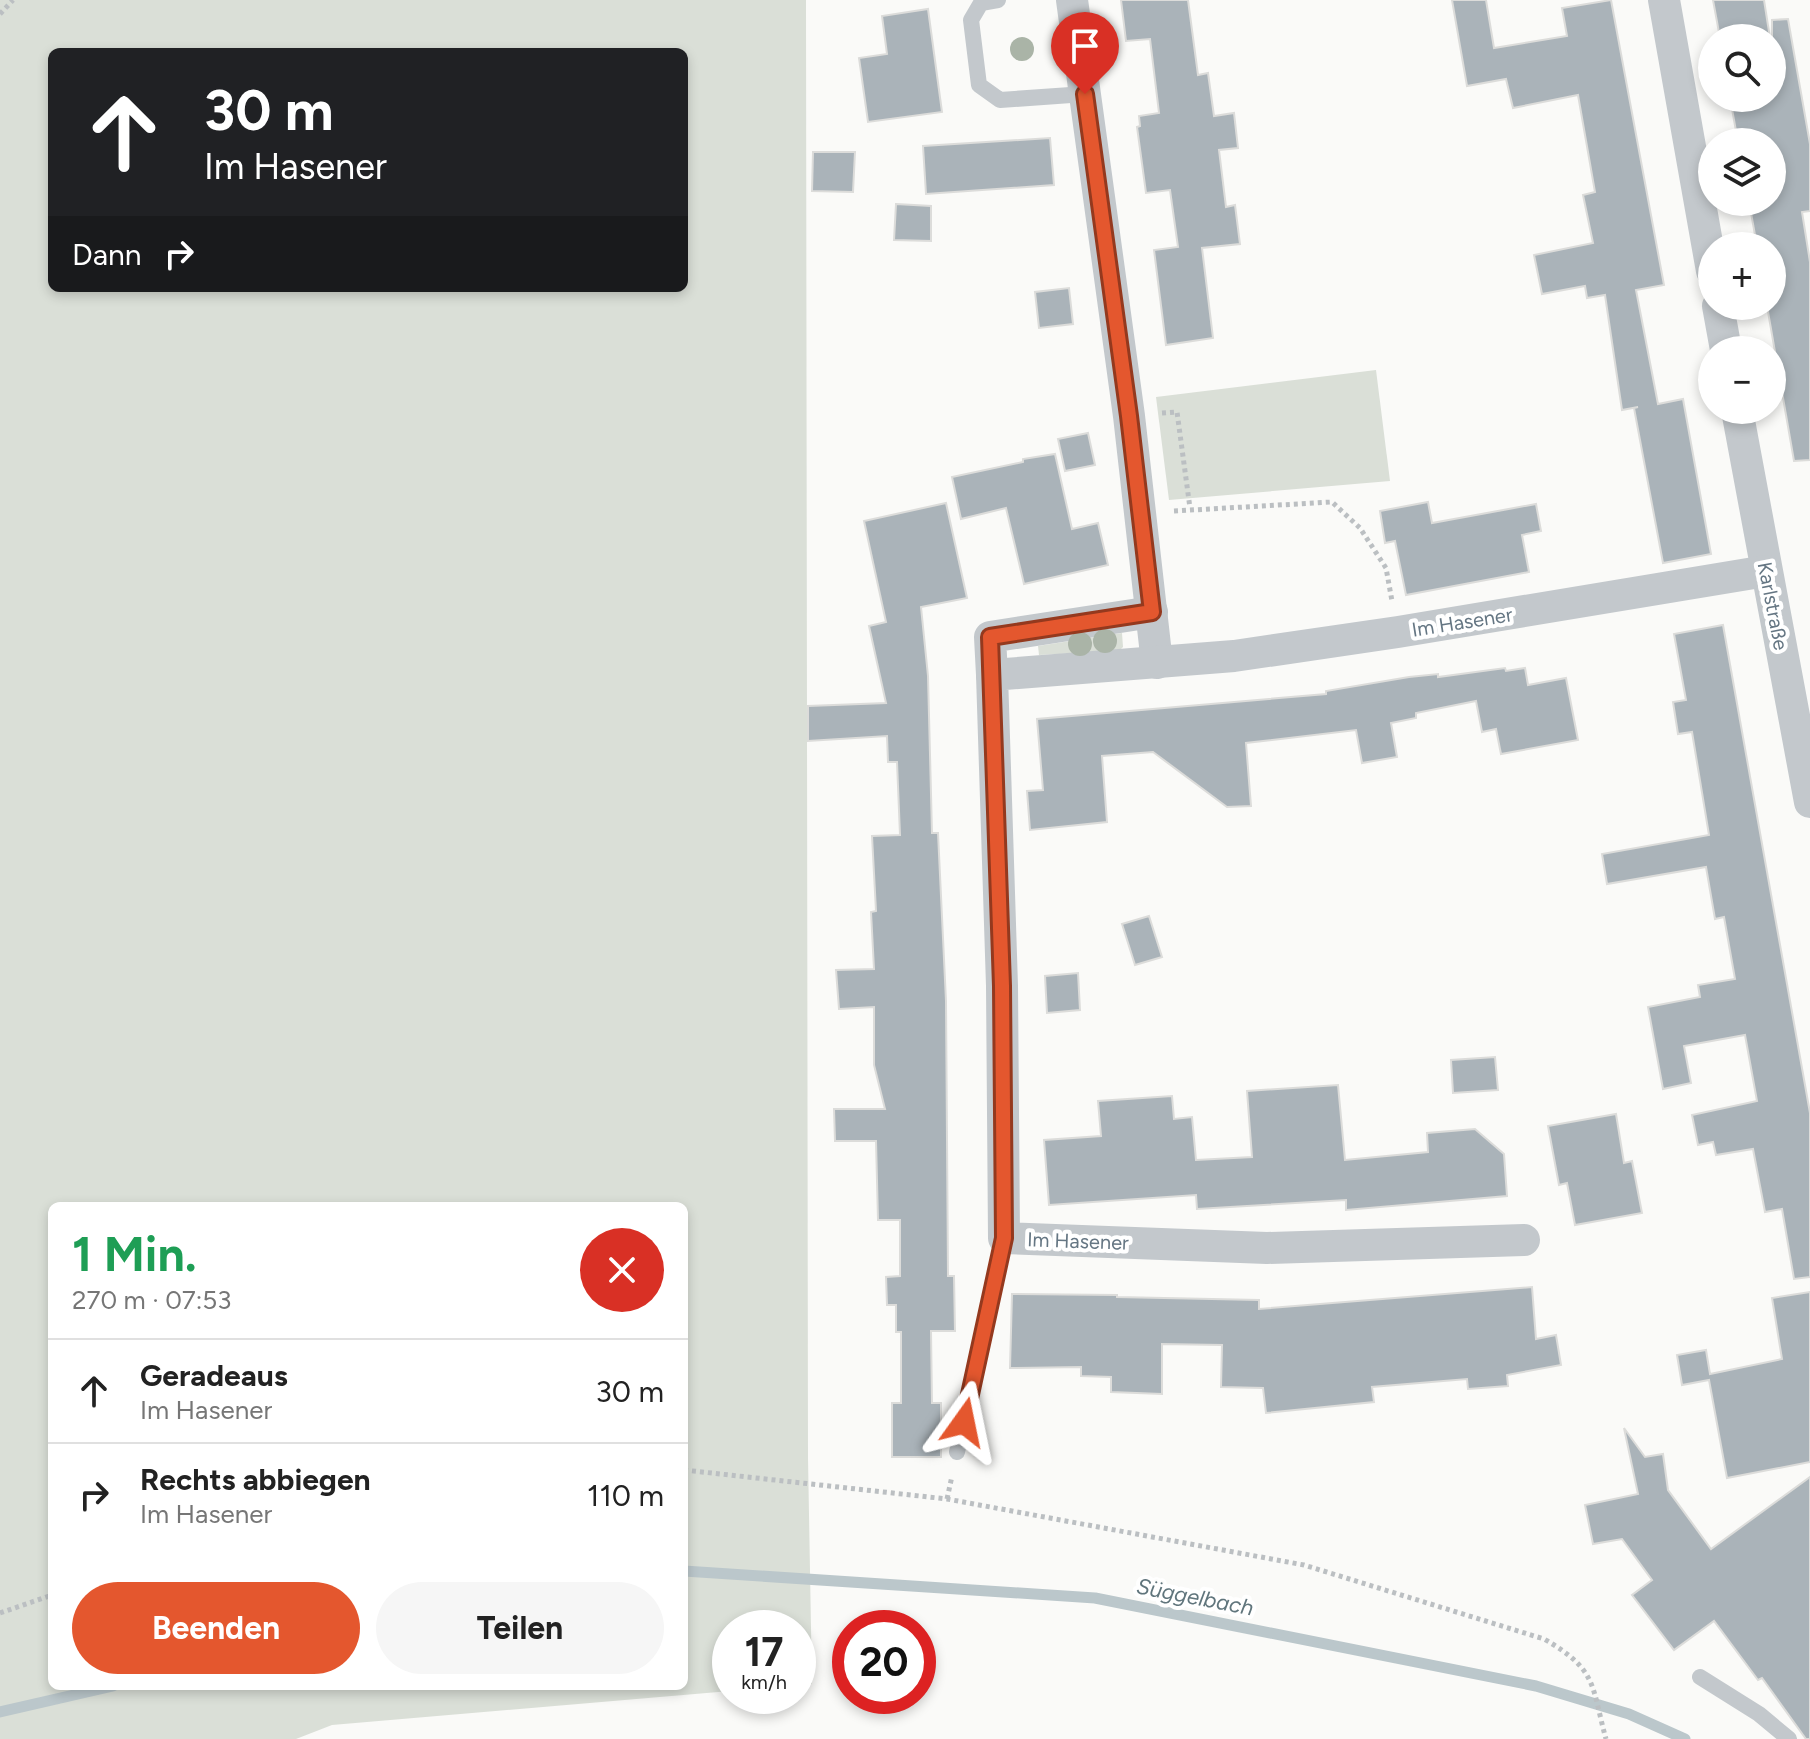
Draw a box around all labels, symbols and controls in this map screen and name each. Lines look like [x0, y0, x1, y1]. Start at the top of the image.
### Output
pin [1051, 12, 1119, 94]
icon: arrive [1063, 24, 1107, 68]
map controls [1698, 24, 1786, 424]
button: search [1698, 24, 1786, 112]
text: 30 m [204, 77, 334, 144]
icon: ahead [72, 80, 176, 184]
button: layers [1698, 128, 1786, 216]
text: Im Hasener [204, 145, 387, 188]
icon: right [157, 232, 201, 276]
button: + [1698, 232, 1786, 320]
text: Dann [72, 236, 141, 273]
button: − [1698, 336, 1786, 424]
street label: Karlstraße [1753, 560, 1793, 652]
street label: Im Hasener [1410, 602, 1514, 642]
text: 1 Min. [72, 1225, 197, 1283]
street label: Im Hasener [1027, 1227, 1129, 1255]
button: close [580, 1228, 664, 1312]
text: 270 m · 07:53 [72, 1284, 231, 1316]
text: Geradeaus [140, 1357, 288, 1394]
icon: ahead [72, 1369, 116, 1413]
text: 30 m [596, 1373, 664, 1410]
position arrow [922, 1380, 1006, 1464]
text: Im Hasener [140, 1394, 272, 1426]
text: Rechts abbiegen [140, 1461, 371, 1498]
icon: right [72, 1473, 116, 1517]
text: 110 m [587, 1477, 664, 1514]
text: Im Hasener [140, 1498, 272, 1530]
water label: Süggelbach [1134, 1572, 1256, 1622]
button: Beenden [72, 1582, 360, 1674]
button: Teilen [376, 1582, 664, 1674]
speed limit sign: 20 [832, 1610, 936, 1714]
text: 17 [744, 1628, 784, 1676]
text: km/h [741, 1670, 787, 1694]

